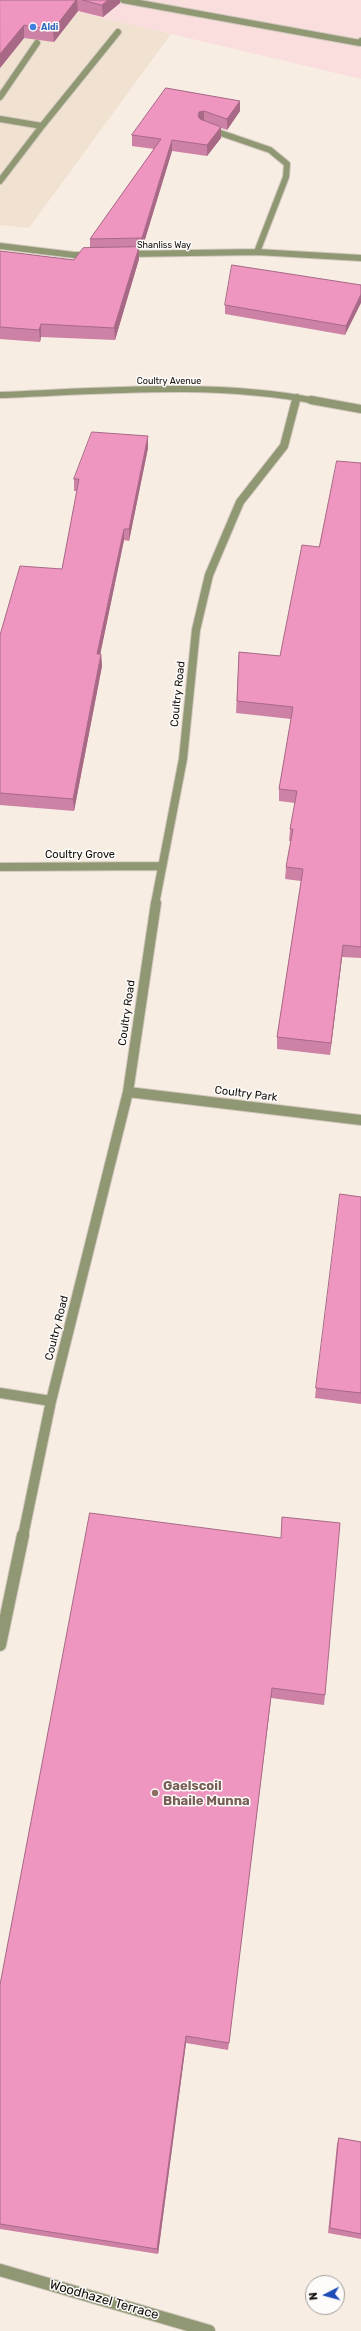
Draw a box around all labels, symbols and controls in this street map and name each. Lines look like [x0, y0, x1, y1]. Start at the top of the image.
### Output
marker: Aldi [28, 22, 38, 32]
place label: Aldi [41, 22, 58, 32]
street label: Shanliss Way [137, 240, 191, 250]
street label: Coultry Avenue [137, 376, 201, 386]
street label: Coultry Road [168, 660, 188, 728]
street label: Coultry Grove [45, 848, 115, 862]
street label: Coultry Road [116, 979, 138, 1047]
street label: Coultry Park [214, 1084, 278, 1104]
street label: Coultry Road [43, 1294, 71, 1362]
place label: Gaelscoil Bhaile Munna [163, 1778, 250, 1809]
marker: Gaelscoil Bhaile Munna [150, 1788, 160, 1798]
north arrow [305, 2275, 345, 2315]
street label: Woodhazel Terrace [48, 2277, 160, 2323]
text: N [307, 2292, 320, 2301]

